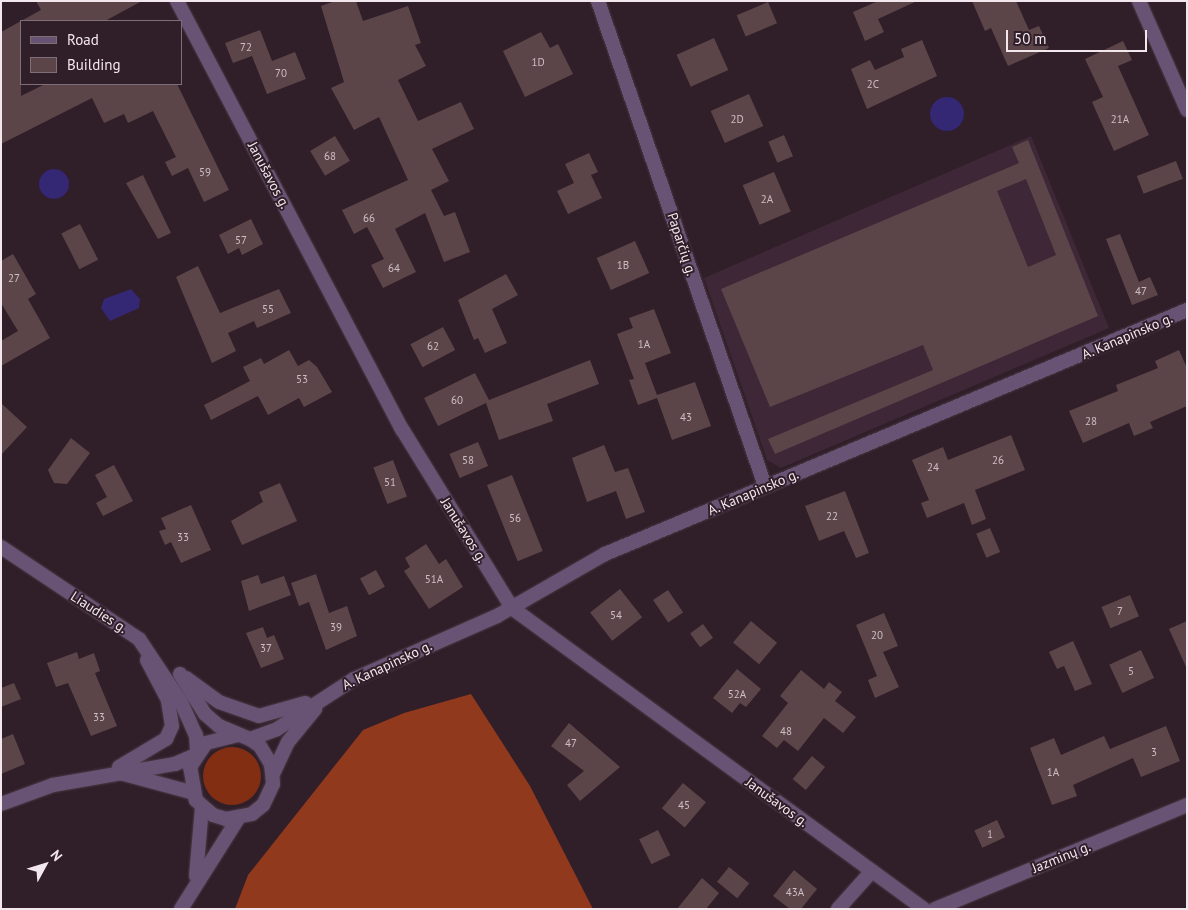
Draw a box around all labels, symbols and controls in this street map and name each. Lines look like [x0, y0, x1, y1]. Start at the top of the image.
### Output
legend [20, 20, 182, 85]
scale bar [1008, 20, 1149, 52]
text: 50 m [1014, 29, 1047, 48]
text: Road [67, 30, 99, 49]
house number: 72 [240, 40, 252, 54]
text: Building [67, 55, 121, 74]
house number: 1D [531, 55, 545, 69]
house number: 70 [275, 66, 287, 80]
house number: 2C [867, 77, 879, 91]
house number: 2D [730, 112, 744, 126]
house number: 21A [1111, 112, 1129, 126]
street label: Janušavos g. [244, 139, 294, 211]
house number: 68 [324, 149, 336, 163]
house number: 59 [199, 165, 211, 179]
house number: 2A [761, 192, 773, 206]
street label: Paparčių g. [664, 210, 700, 278]
house number: 66 [363, 211, 375, 225]
house number: 57 [235, 233, 247, 247]
house number: 1B [617, 258, 629, 272]
house number: 64 [388, 261, 400, 275]
house number: 27 [8, 271, 20, 285]
house number: 47 [1135, 284, 1147, 298]
house number: 55 [262, 302, 274, 316]
street label: A. Kanapinsko g. [1079, 309, 1175, 363]
house number: 1A [638, 337, 650, 351]
house number: 62 [427, 339, 439, 353]
house number: 53 [296, 372, 308, 386]
house number: 60 [451, 393, 463, 407]
house number: 43 [680, 410, 692, 424]
house number: 28 [1085, 414, 1097, 428]
house number: 58 [462, 453, 474, 467]
house number: 26 [992, 453, 1004, 467]
house number: 24 [927, 460, 939, 474]
street label: A. Kanapinsko g. [705, 465, 801, 519]
house number: 51 [384, 475, 396, 489]
street label: Janušavos g. [437, 494, 491, 566]
house number: 22 [826, 509, 838, 523]
house number: 56 [509, 511, 521, 525]
house number: 33 [177, 530, 189, 544]
house number: 51A [425, 572, 443, 586]
street label: Liaudies g. [68, 588, 130, 636]
house number: 7 [1117, 604, 1123, 618]
house number: 54 [610, 608, 622, 622]
house number: 39 [330, 620, 342, 634]
house number: 20 [871, 628, 883, 642]
street label: A. Kanapinsko g. [339, 637, 435, 693]
house number: 37 [260, 641, 272, 655]
house number: 5 [1128, 664, 1134, 678]
house number: 52A [728, 687, 746, 701]
house number: 33 [93, 710, 105, 724]
house number: 48 [780, 724, 792, 738]
house number: 47 [565, 736, 577, 750]
house number: 3 [1151, 745, 1157, 759]
house number: 1A [1047, 765, 1059, 779]
street label: Janušavos g. [742, 774, 812, 830]
house number: 45 [678, 798, 690, 812]
house number: 1 [987, 827, 993, 841]
street label: Jazminų g. [1029, 838, 1093, 876]
north arrow [20, 840, 70, 890]
text: N [47, 846, 67, 865]
house number: 43A [786, 885, 804, 899]

